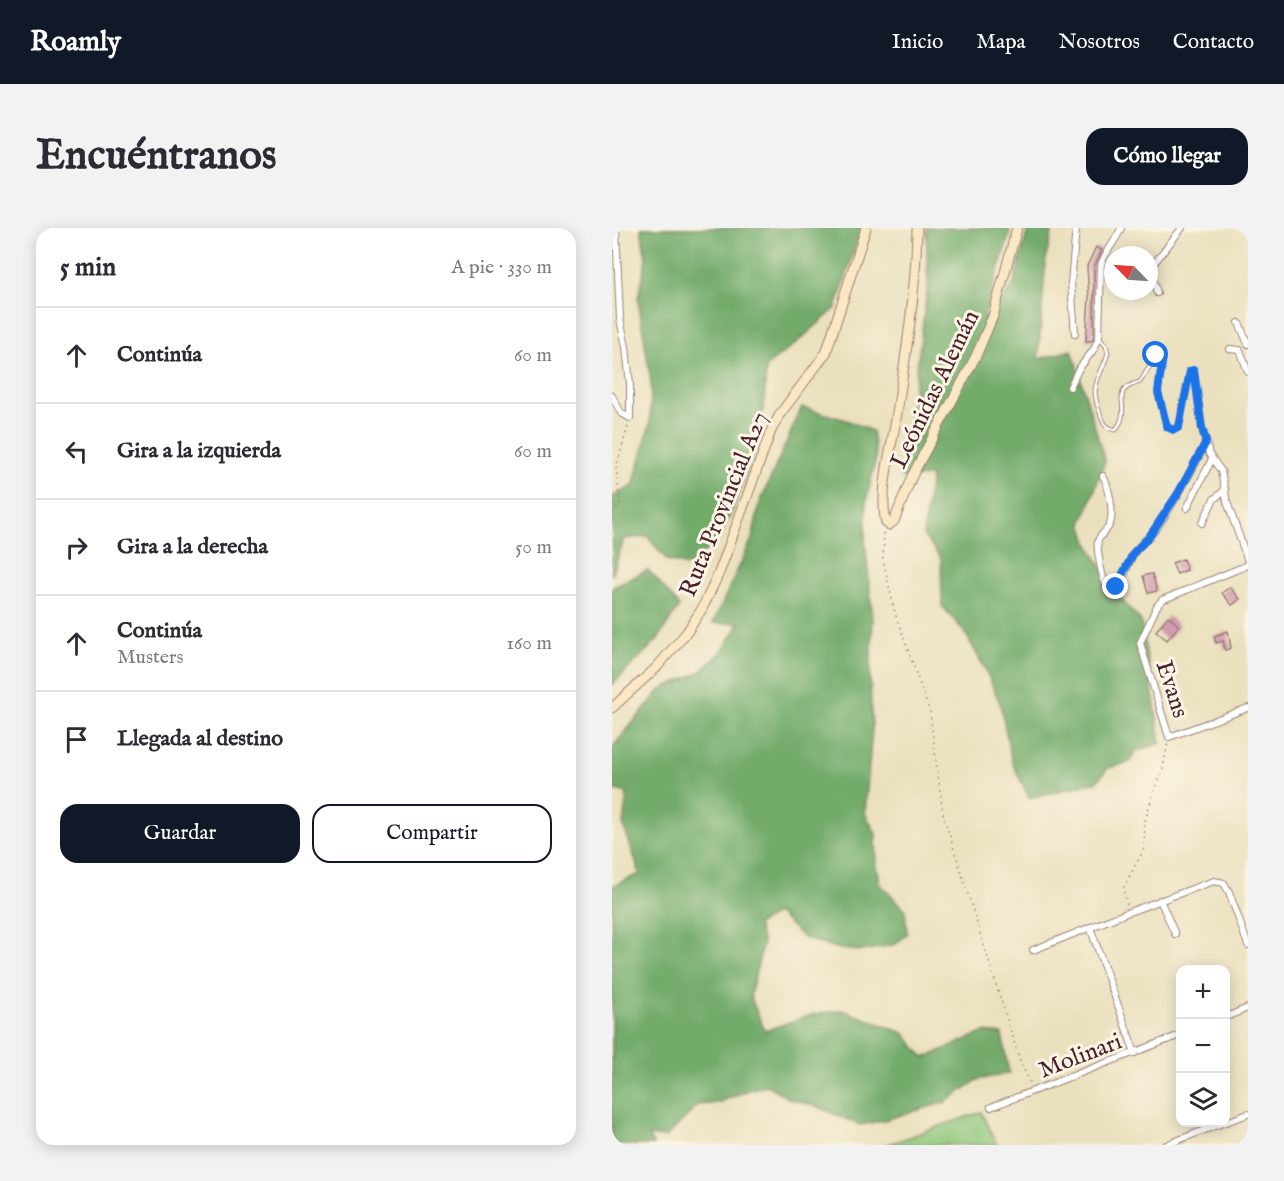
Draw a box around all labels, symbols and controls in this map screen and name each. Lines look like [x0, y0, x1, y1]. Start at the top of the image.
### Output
text: Roamly [30, 25, 121, 60]
text: Inicio [892, 29, 943, 56]
text: Mapa [976, 29, 1026, 56]
text: Nosotros [1059, 29, 1140, 56]
text: Contacto [1173, 29, 1254, 56]
button: Cómo llegar [1086, 128, 1248, 185]
text: Encuéntranos [36, 130, 277, 183]
north arrow [1104, 246, 1158, 300]
text: 5 min [60, 251, 116, 284]
text: A pie · 330 m [451, 255, 552, 280]
street label: Leónidas Alemán [884, 305, 987, 474]
icon: ahead [60, 339, 93, 372]
text: Continúa [117, 341, 202, 369]
route start [1142, 341, 1168, 367]
text: 60 m [514, 343, 552, 368]
street label: Ruta Provincial A27 [673, 407, 776, 602]
icon: left [60, 435, 93, 468]
text: Gira a la izquierda [117, 437, 281, 465]
text: 60 m [514, 439, 552, 464]
icon: right [60, 531, 93, 564]
text: Gira a la derecha [117, 533, 268, 561]
text: 50 m [515, 535, 552, 560]
route end [1102, 573, 1128, 599]
text: Continúa [117, 617, 202, 645]
icon: ahead [60, 627, 93, 660]
text: 160 m [506, 631, 552, 656]
text: Musters [117, 645, 183, 670]
street label: Evans [1148, 657, 1195, 722]
icon: arrive [60, 723, 93, 756]
text: Llegada al destino [117, 725, 283, 753]
button: Guardar [60, 804, 300, 863]
button: Compartir [312, 804, 552, 863]
map controls [1176, 965, 1230, 1127]
button: + [1176, 965, 1230, 1019]
button: − [1176, 1019, 1230, 1073]
street label: Molinari [1035, 1026, 1126, 1086]
button: layers [1176, 1073, 1230, 1127]

